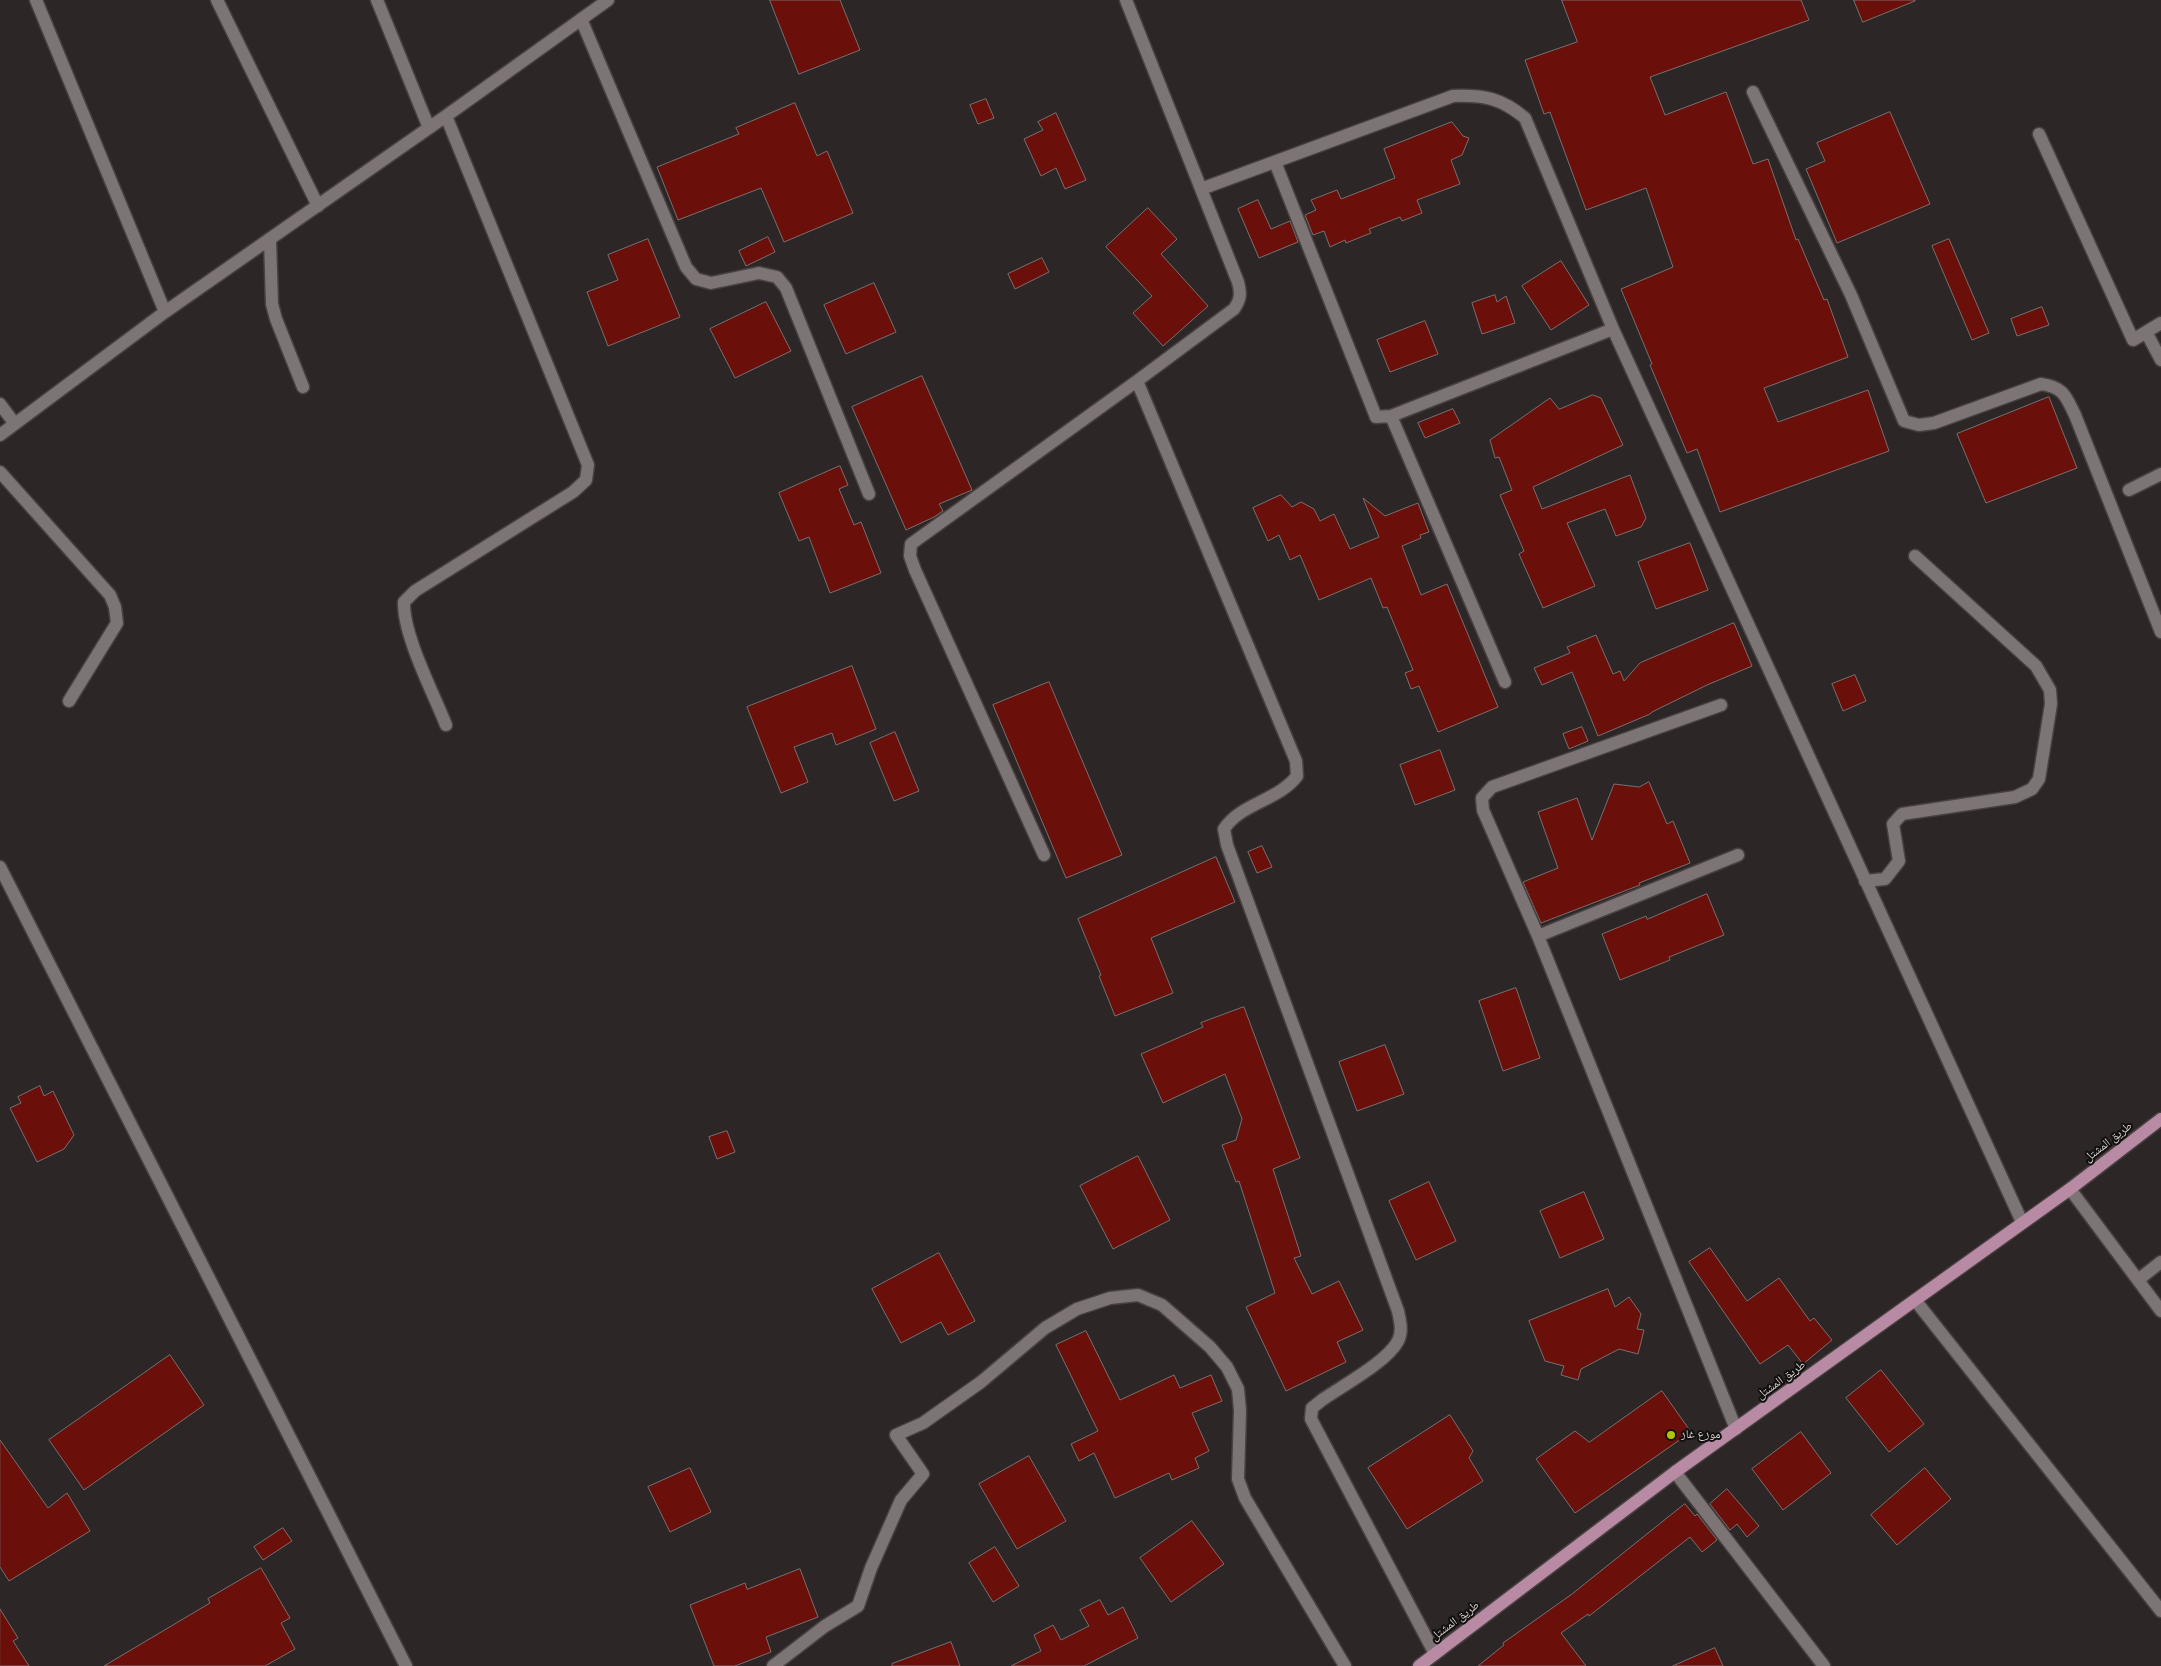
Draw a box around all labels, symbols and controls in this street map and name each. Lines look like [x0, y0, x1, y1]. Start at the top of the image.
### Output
street label: طريق المشتل [2081, 1119, 2135, 1165]
street label: طريق المشتل [1754, 1357, 1808, 1403]
place label: موزع غاز [1681, 1428, 1721, 1442]
marker: موزع غاز [1665, 1429, 1677, 1441]
street label: طريق المشتل [1428, 1598, 1482, 1644]

